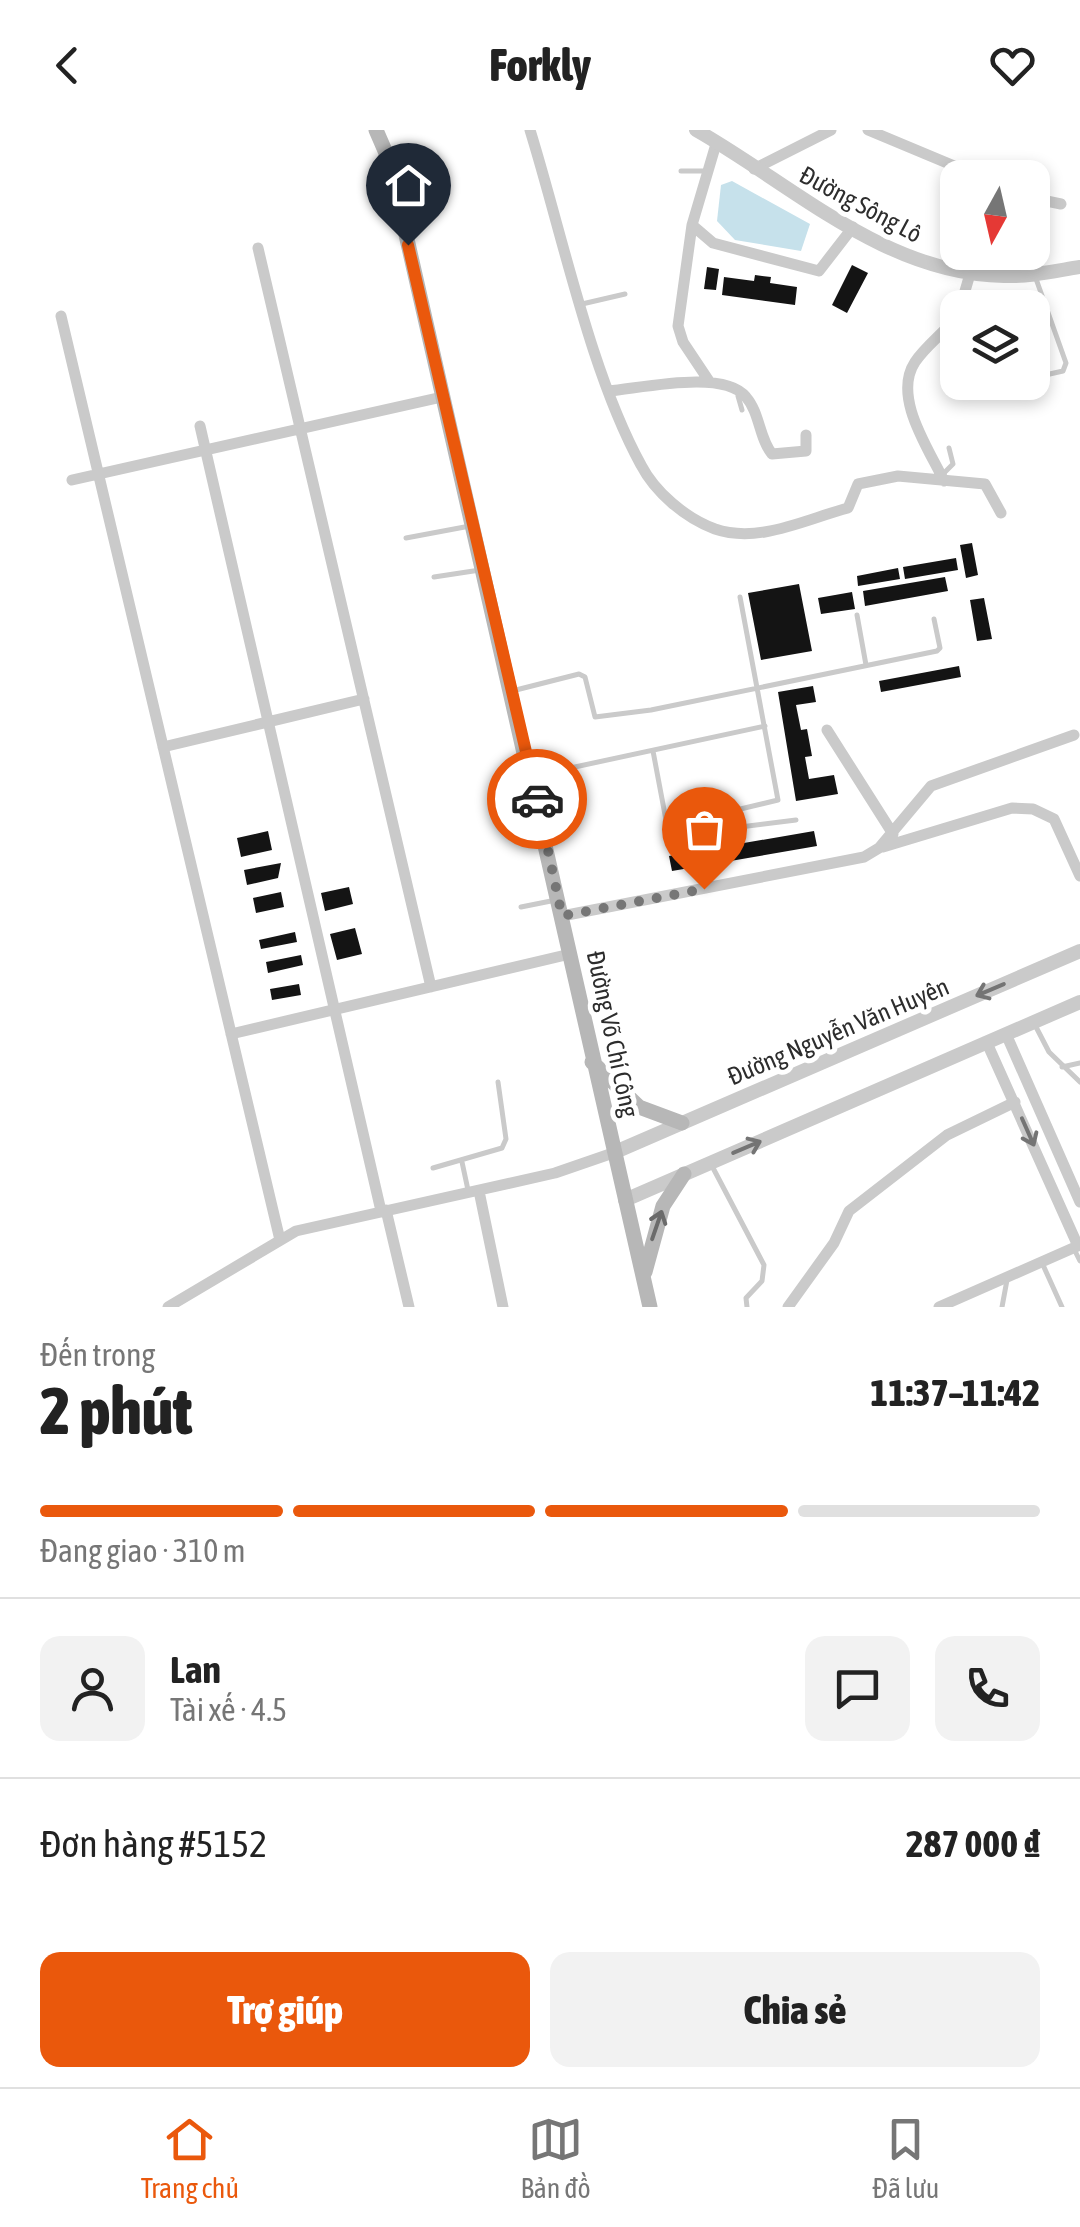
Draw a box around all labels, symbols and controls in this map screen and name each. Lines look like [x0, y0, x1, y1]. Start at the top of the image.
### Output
icon: back [40, 38, 95, 93]
icon: heart [985, 38, 1040, 93]
text: Forkly [489, 39, 591, 91]
pin [366, 143, 451, 246]
icon: home [381, 158, 436, 213]
street label: Đường Sông Lô [795, 160, 927, 248]
north arrow [940, 160, 1050, 270]
map controls [940, 160, 1050, 400]
button: layers [940, 290, 1050, 400]
courier [487, 749, 587, 849]
icon: car [510, 772, 565, 827]
pin [662, 787, 747, 890]
icon: bag [677, 802, 732, 857]
street label: Đường Võ Chí Công [582, 948, 644, 1120]
street label: Đường Nguyễn Văn Huyên [723, 972, 953, 1090]
one-way arrow [976, 982, 1006, 1000]
one-way arrow [1020, 1116, 1038, 1147]
one-way arrow [731, 1137, 762, 1155]
one-way arrow [649, 1209, 667, 1241]
text: Đến trong [40, 1336, 155, 1373]
text: 11:37–11:42 [870, 1371, 1040, 1414]
text: 2 phút [40, 1373, 192, 1448]
text: Đang giao · 310 m [40, 1532, 246, 1569]
button: person [40, 1636, 145, 1741]
button: chat [805, 1636, 910, 1741]
button: phone [935, 1636, 1040, 1741]
text: Lan [170, 1648, 221, 1691]
text: Tài xế · 4.5 [170, 1691, 287, 1728]
text: Đơn hàng #5152 [40, 1822, 267, 1865]
text: 287 000 ₫ [906, 1822, 1040, 1865]
button: Trợ giúp [40, 1952, 530, 2067]
button: Chia sẻ [550, 1952, 1040, 2067]
tab: Trang chủ [141, 2112, 239, 2204]
tab: Bản đồ [520, 2112, 591, 2204]
tab: Đã lưu [872, 2112, 939, 2204]

